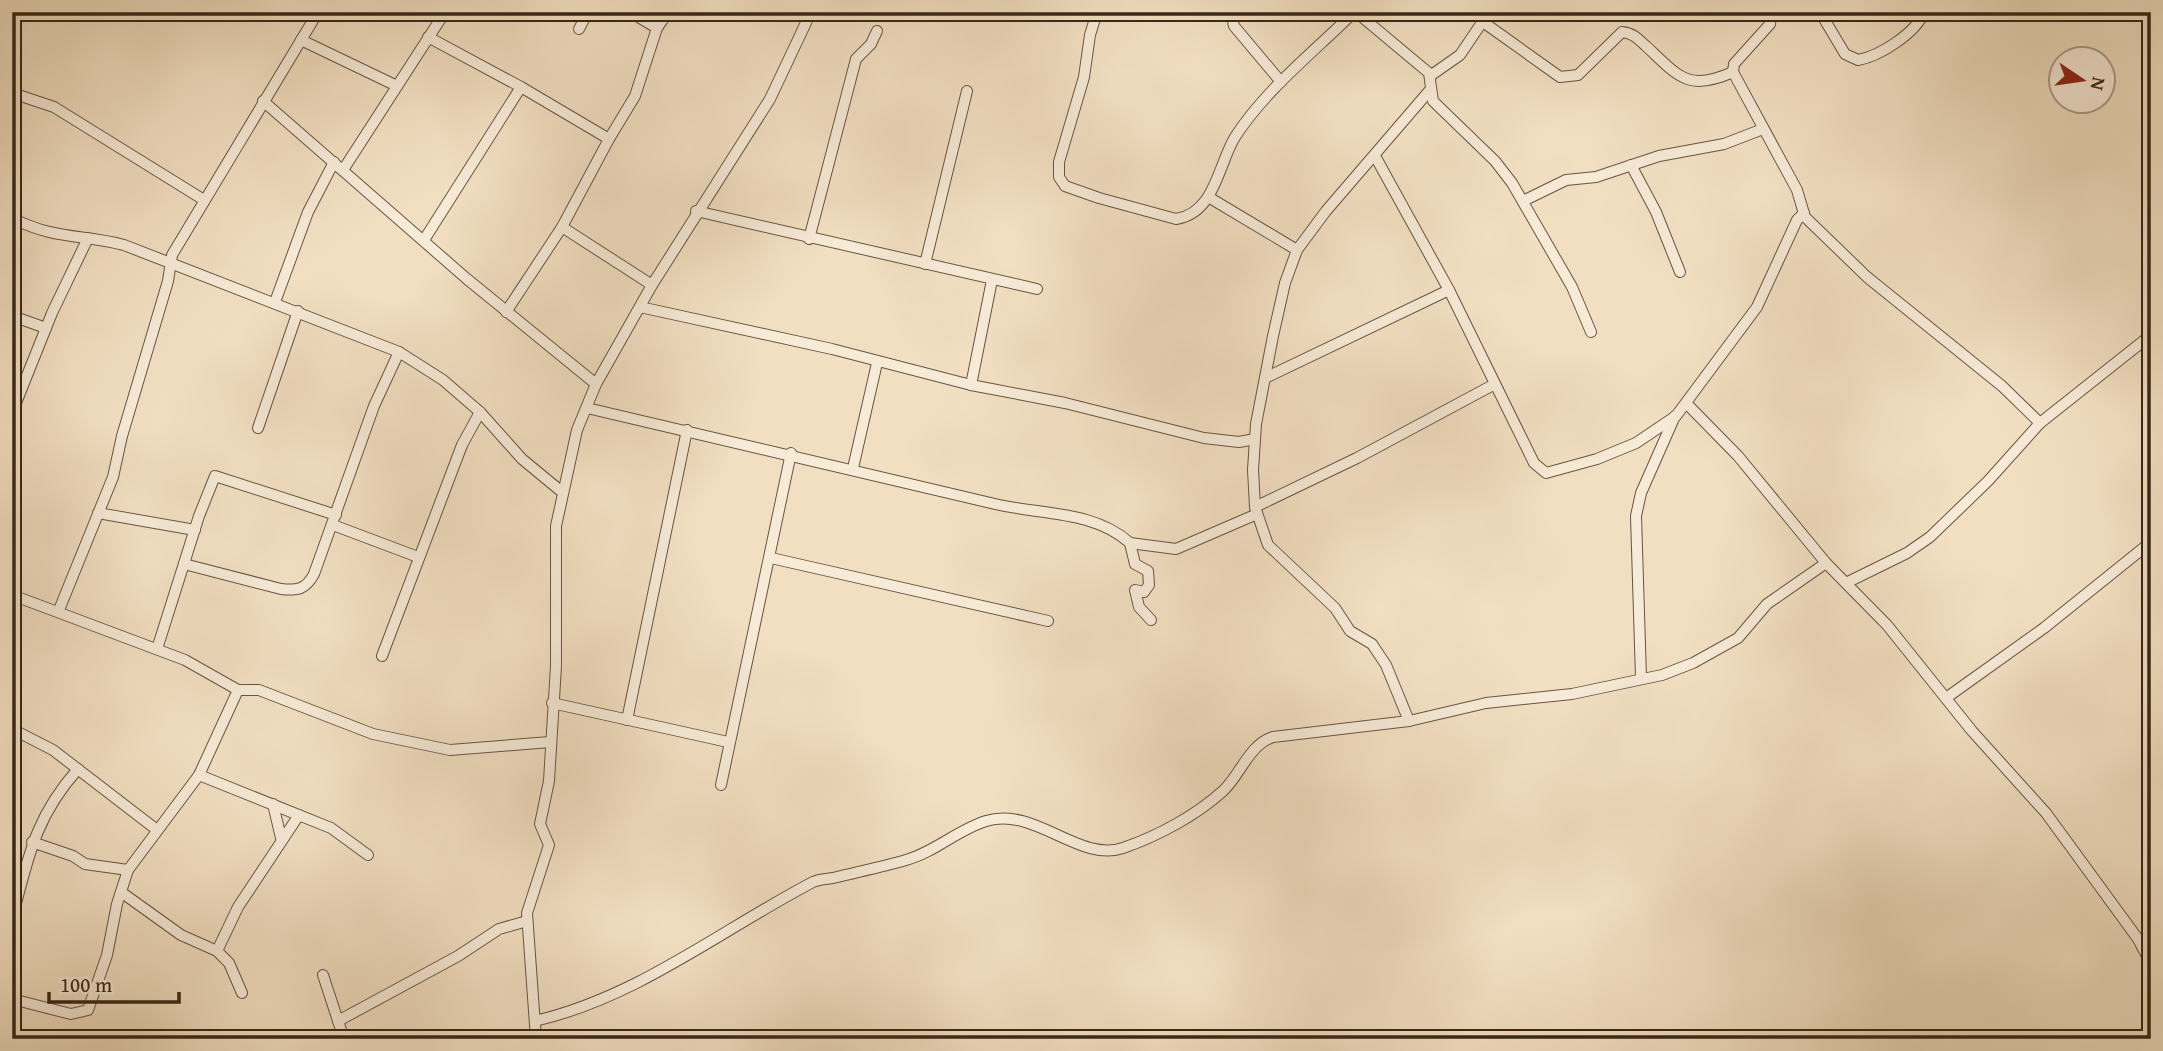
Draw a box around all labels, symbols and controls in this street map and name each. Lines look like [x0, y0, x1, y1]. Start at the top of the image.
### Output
north arrow [2048, 46, 2118, 116]
text: N [2083, 74, 2114, 93]
scale bar [49, 960, 178, 1004]
text: 100 m [60, 969, 112, 1000]

